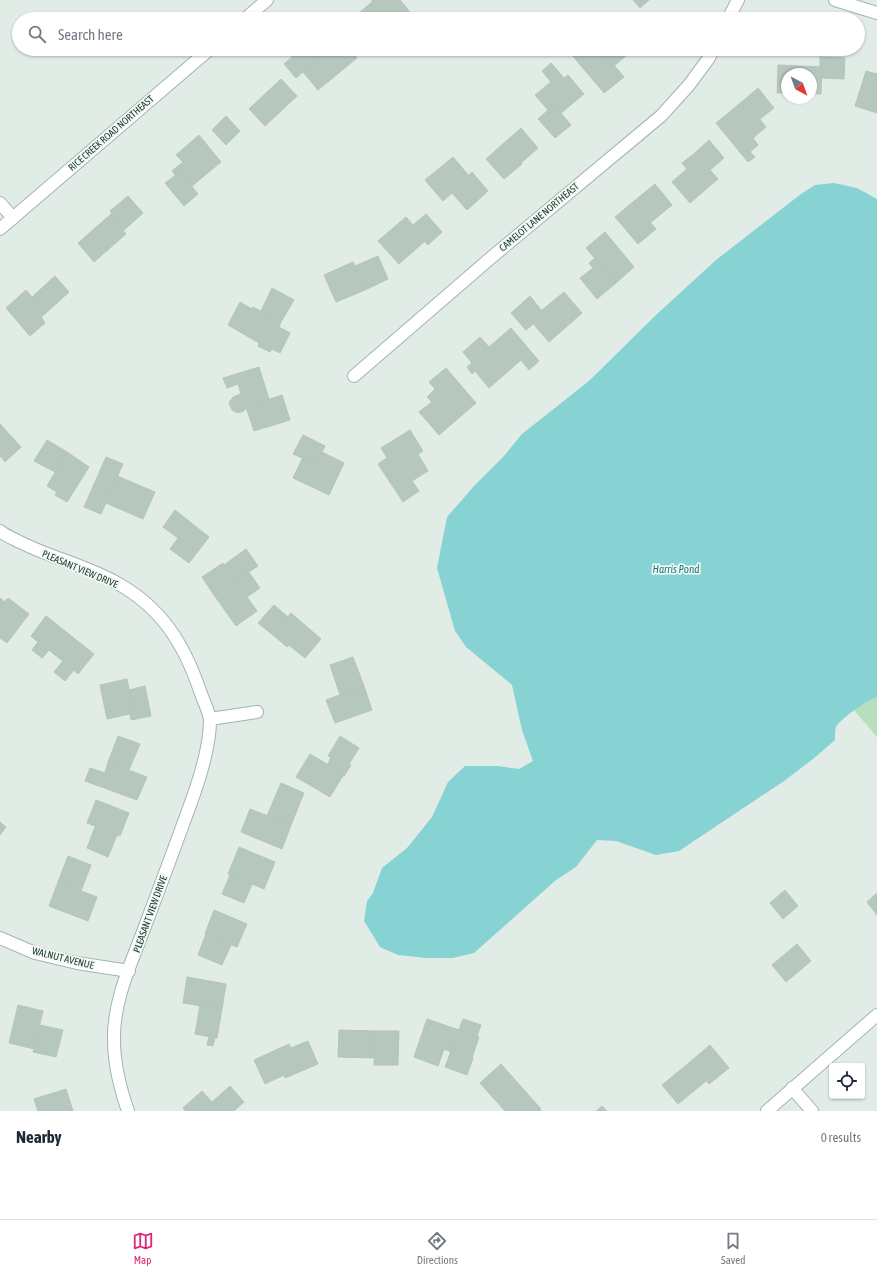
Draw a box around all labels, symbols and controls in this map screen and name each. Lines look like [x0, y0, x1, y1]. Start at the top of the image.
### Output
search box [12, 12, 865, 56]
icon: search [26, 23, 48, 45]
text: Search here [58, 26, 123, 43]
north arrow [781, 68, 817, 104]
street label: RICE CREEK ROAD NORTHEAST [66, 93, 156, 173]
street label: CAMELOT LANE NORTHEAST [497, 180, 581, 253]
street label: PLEASANT VIEW DRIVE [40, 548, 120, 590]
water label: Harris Pond [653, 563, 699, 575]
street label: PLEASANT VIEW DRIVE [131, 873, 169, 954]
street label: WALNUT AVENUE [31, 945, 96, 971]
map controls [829, 1063, 865, 1099]
button: locate [829, 1063, 865, 1099]
text: Nearby [16, 1127, 62, 1147]
text: 0 results [821, 1130, 861, 1145]
tab: Map [132, 1230, 154, 1266]
tab: Directions [417, 1230, 458, 1266]
tab: Saved [721, 1230, 745, 1266]

